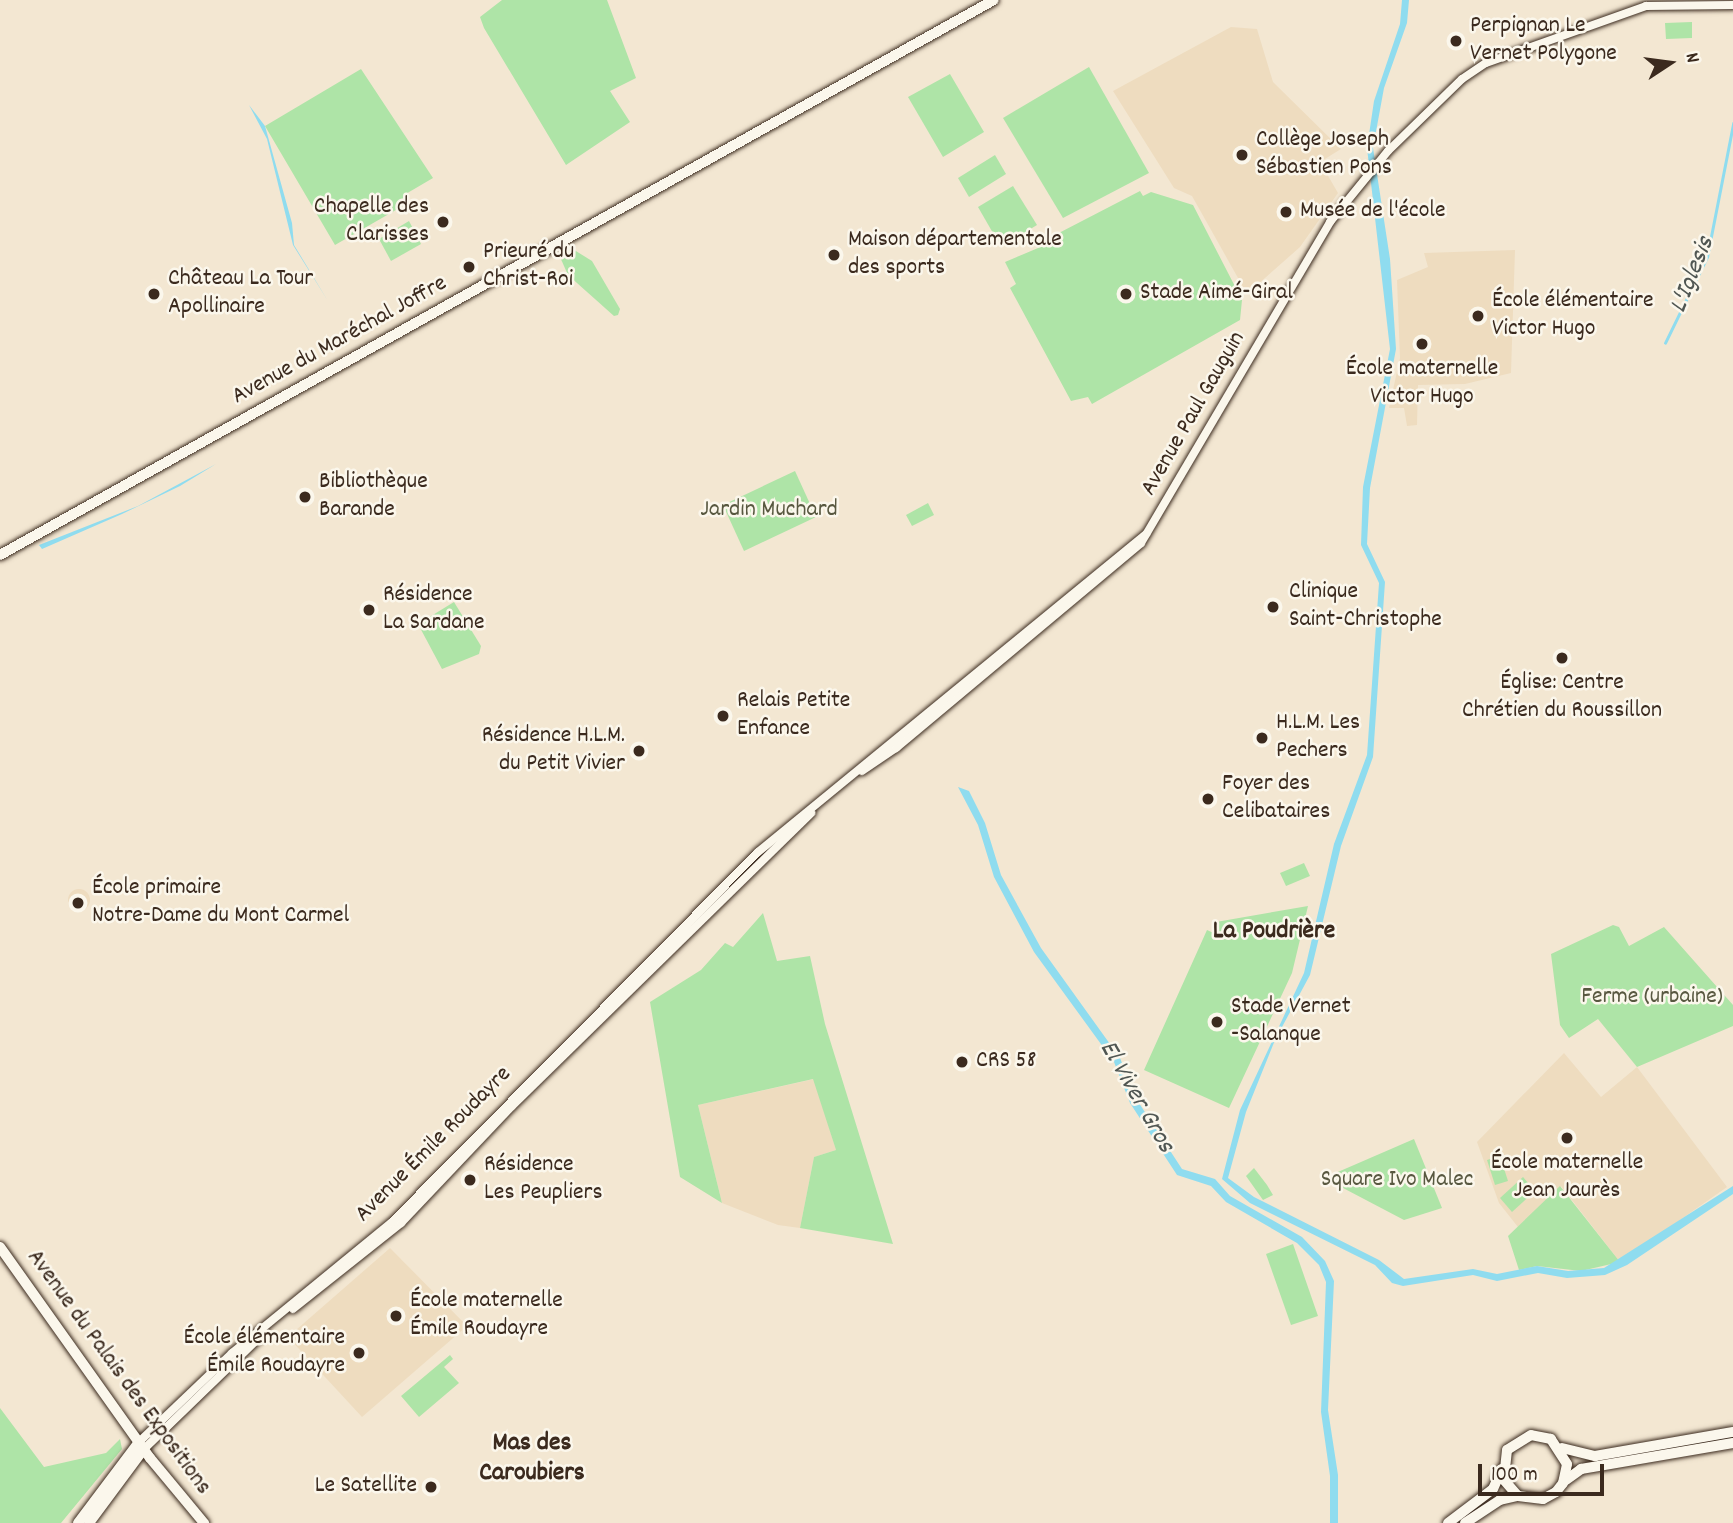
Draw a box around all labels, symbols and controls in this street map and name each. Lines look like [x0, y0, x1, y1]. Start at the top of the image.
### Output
place label: Perpignan Le Vernet Polygone [1470, 13, 1617, 69]
north arrow [1635, 28, 1705, 98]
marker: Perpignan Le Vernet Polygone [1448, 33, 1464, 49]
text: N [1677, 51, 1705, 66]
place label: Collège Joseph Sébastien Pons [1256, 127, 1392, 183]
marker: Collège Joseph Sébastien Pons [1234, 147, 1250, 163]
place label: Chapelle des Clarisses [314, 194, 429, 250]
place label: Musée de l'école [1300, 198, 1446, 226]
marker: Musée de l'école [1278, 204, 1294, 220]
marker: Chapelle des Clarisses [435, 214, 451, 230]
place label: Maison départementale des sports [848, 227, 1062, 283]
water label: L'Iglesis [1664, 232, 1722, 318]
place label: Prieuré du Christ-Roi [483, 239, 574, 295]
marker: Maison départementale des sports [826, 247, 842, 263]
marker: Prieuré du Christ-Roi [461, 259, 477, 275]
place label: Château La Tour Apollinaire [168, 266, 313, 322]
street label: Avenue du Maréchal Joffre [228, 270, 452, 412]
place label: Stade Aimé-Giral [1140, 280, 1293, 308]
marker: Château La Tour Apollinaire [146, 286, 162, 302]
marker: Stade Aimé-Giral [1118, 286, 1134, 302]
place label: École élémentaire Victor Hugo [1492, 288, 1653, 344]
marker: École élémentaire Victor Hugo [1470, 308, 1486, 324]
street label: Avenue Paul Gauguin [1135, 327, 1253, 501]
marker: École maternelle Victor Hugo [1414, 336, 1430, 352]
place label: École maternelle Victor Hugo [1346, 356, 1498, 412]
place label: Bibliothèque Barande [319, 469, 428, 525]
marker: Bibliothèque Barande [297, 489, 313, 505]
park label: Jardin Muchard [700, 497, 838, 525]
place label: Clinique Saint-Christophe [1289, 579, 1442, 635]
place label: Résidence La Sardane [383, 582, 484, 638]
marker: Clinique Saint-Christophe [1263, 597, 1283, 617]
marker: Résidence La Sardane [361, 602, 377, 618]
marker: Église: Centre Chrétien du Roussillon [1554, 650, 1570, 666]
place label: Église: Centre Chrétien du Roussillon [1462, 670, 1662, 726]
place label: Relais Petite Enfance [737, 688, 850, 744]
marker: Relais Petite Enfance [715, 708, 731, 724]
place label: H.L.M. Les Pechers [1276, 710, 1360, 766]
place label: Résidence H.L.M. du Petit Vivier [482, 723, 625, 779]
marker: H.L.M. Les Pechers [1254, 730, 1270, 746]
marker: Résidence H.L.M. du Petit Vivier [631, 743, 647, 759]
place label: Foyer des Celibataires [1222, 771, 1330, 827]
marker: Foyer des Celibataires [1200, 791, 1216, 807]
place label: École primaire Notre-Dame du Mont Carmel [92, 875, 349, 931]
marker: École primaire Notre-Dame du Mont Carmel [70, 895, 86, 911]
district label: La Poudrière [1213, 916, 1335, 948]
park label: Ferme (urbaine) [1581, 984, 1723, 1012]
place label: Stade Vernet -Salanque [1231, 994, 1351, 1050]
marker: Stade Vernet -Salanque [1209, 1014, 1225, 1030]
water label: El Viver Gros [1091, 1035, 1181, 1159]
place label: CRS 58 [976, 1048, 1036, 1076]
marker: CRS 58 [954, 1054, 970, 1070]
street label: Avenue Émile Roudayre [350, 1061, 518, 1229]
marker: École maternelle Jean Jaurès [1559, 1130, 1575, 1146]
place label: École maternelle Jean Jaurès [1491, 1150, 1643, 1206]
place label: Résidence Les Peupliers [484, 1152, 603, 1208]
park label: Square Ivo Malec [1321, 1167, 1473, 1195]
marker: Résidence Les Peupliers [462, 1172, 478, 1188]
street label: Avenue du Palais des Expositions [19, 1245, 217, 1501]
place label: École maternelle Émile Roudayre [410, 1288, 563, 1344]
marker: École maternelle Émile Roudayre [388, 1308, 404, 1324]
place label: École élémentaire Émile Roudayre [184, 1325, 345, 1381]
marker: École élémentaire Émile Roudayre [351, 1345, 367, 1361]
district label: Mas des Caroubiers [479, 1428, 585, 1490]
scale bar [1481, 1450, 1607, 1494]
text: 100 m [1491, 1461, 1538, 1491]
place label: Le Satellite [315, 1473, 417, 1501]
marker: Le Satellite [423, 1479, 439, 1495]

